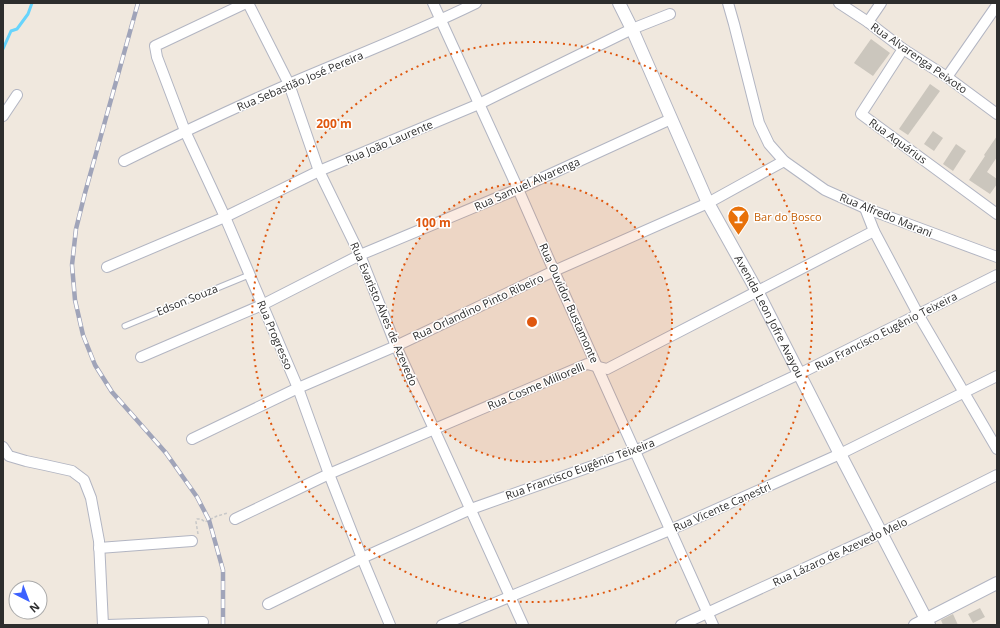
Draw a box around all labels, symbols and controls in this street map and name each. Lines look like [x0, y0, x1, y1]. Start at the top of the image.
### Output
street label: Rua Alvarenga Peixoto [868, 19, 971, 97]
street label: Rua Sebastião José Pereira [234, 47, 365, 114]
street label: Rua Aquárius [866, 114, 930, 167]
text: 200 m [316, 115, 352, 132]
street label: Rua João Laurente [343, 116, 435, 167]
street label: Rua Samuel Alvarenga [472, 153, 582, 214]
street label: Rua Alfredo Marani [838, 189, 935, 240]
bar icon: Bar do Bosco [726, 204, 752, 237]
place label: Bar do Bosco [754, 209, 822, 224]
text: 100 m [415, 214, 451, 231]
street label: Rua Evaristo Alves de Azevedo [347, 240, 422, 388]
street label: Rua Ouvidor Bustamonte [536, 241, 603, 365]
street label: Avenida Leon Jofre Avayou [731, 252, 808, 380]
street label: Rua Orlandino Pinto Ribeiro [410, 269, 546, 344]
street label: Edson Souza [154, 280, 220, 319]
street label: Rua Francisco Eugênio Teixeira [812, 288, 960, 373]
street label: Rua Progresso [254, 298, 297, 372]
centre of rings [525, 315, 539, 329]
street label: Rua Cosme Miliorelli [485, 358, 587, 413]
street label: Rua Francisco Eugênio Teixeira [503, 434, 657, 503]
street label: Rua Vicente Canestri [671, 478, 773, 535]
street label: Rua Lázaro de Azevedo Melo [770, 514, 910, 589]
north arrow [8, 580, 48, 620]
text: N [27, 599, 43, 616]

